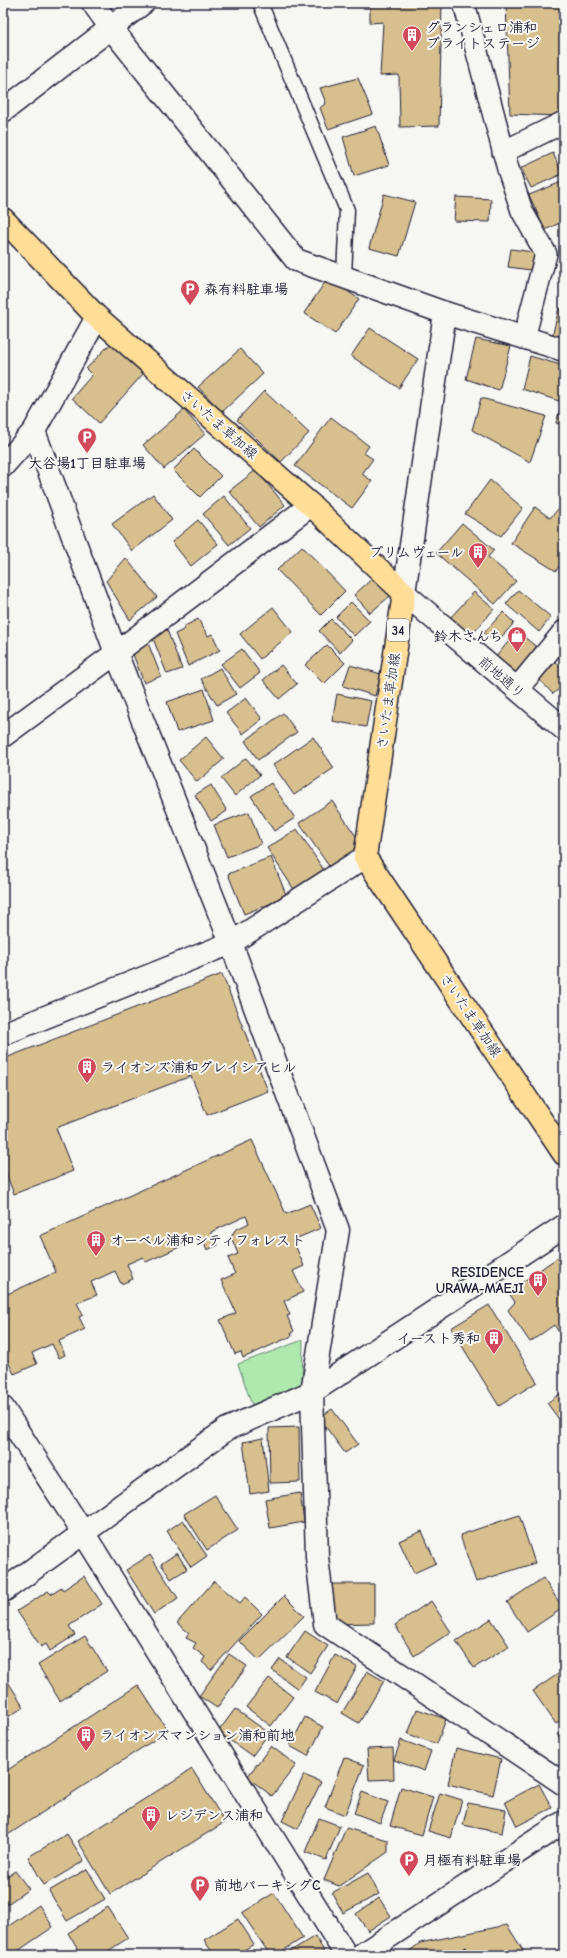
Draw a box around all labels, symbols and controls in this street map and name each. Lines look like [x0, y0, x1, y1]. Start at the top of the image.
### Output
place label: グランシェロ浦和 ブライトステージ [426, 19, 539, 52]
building icon: グランシェロ浦和 ブライトステージ [401, 24, 423, 52]
parking icon: 森有料駐車場 [179, 278, 201, 306]
place label: 森有料駐車場 [204, 281, 288, 298]
street label: さいたま草加線 [176, 386, 261, 463]
parking icon: 大谷場1丁目駐車場 [76, 426, 98, 454]
place label: 大谷場1丁目駐車場 [28, 455, 146, 472]
building icon: プリムヴェール [467, 541, 489, 569]
place label: プリムヴェール [369, 544, 464, 561]
road number: 34 [387, 619, 409, 641]
shop icon: 鈴木さんち [506, 625, 528, 653]
place label: 鈴木さんち [434, 628, 503, 645]
street label: さいたま草加線 [373, 652, 404, 751]
street label: 前地通り [475, 653, 528, 702]
street label: さいたま草加線 [436, 970, 505, 1060]
building icon: ライオンズ浦和グレイシアヒル [76, 1056, 98, 1084]
place label: ライオンズ浦和グレイシアヒル [101, 1059, 297, 1076]
building icon: オーベル浦和シティフォレスト [85, 1229, 107, 1257]
place label: オーベル浦和シティフォレスト [110, 1232, 305, 1249]
place label: RESIDENCE URAWA-MAEJI [436, 1264, 525, 1297]
building icon: RESIDENCE URAWA-MAEJI [527, 1269, 549, 1297]
building icon: イースト秀和 [483, 1327, 505, 1355]
place label: イースト秀和 [397, 1330, 480, 1347]
building icon: ライオンズマンション浦和前地 [75, 1724, 97, 1752]
place label: ライオンズマンション浦和前地 [100, 1727, 294, 1744]
building icon: レジデンス浦和 [140, 1804, 162, 1832]
place label: レジデンス浦和 [165, 1807, 263, 1824]
parking icon: 月極有料駐車場 [398, 1849, 420, 1877]
place label: 月極有料駐車場 [423, 1852, 521, 1869]
parking icon: 前地パーキングC [189, 1874, 211, 1902]
place label: 前地パーキングC [214, 1877, 321, 1894]

